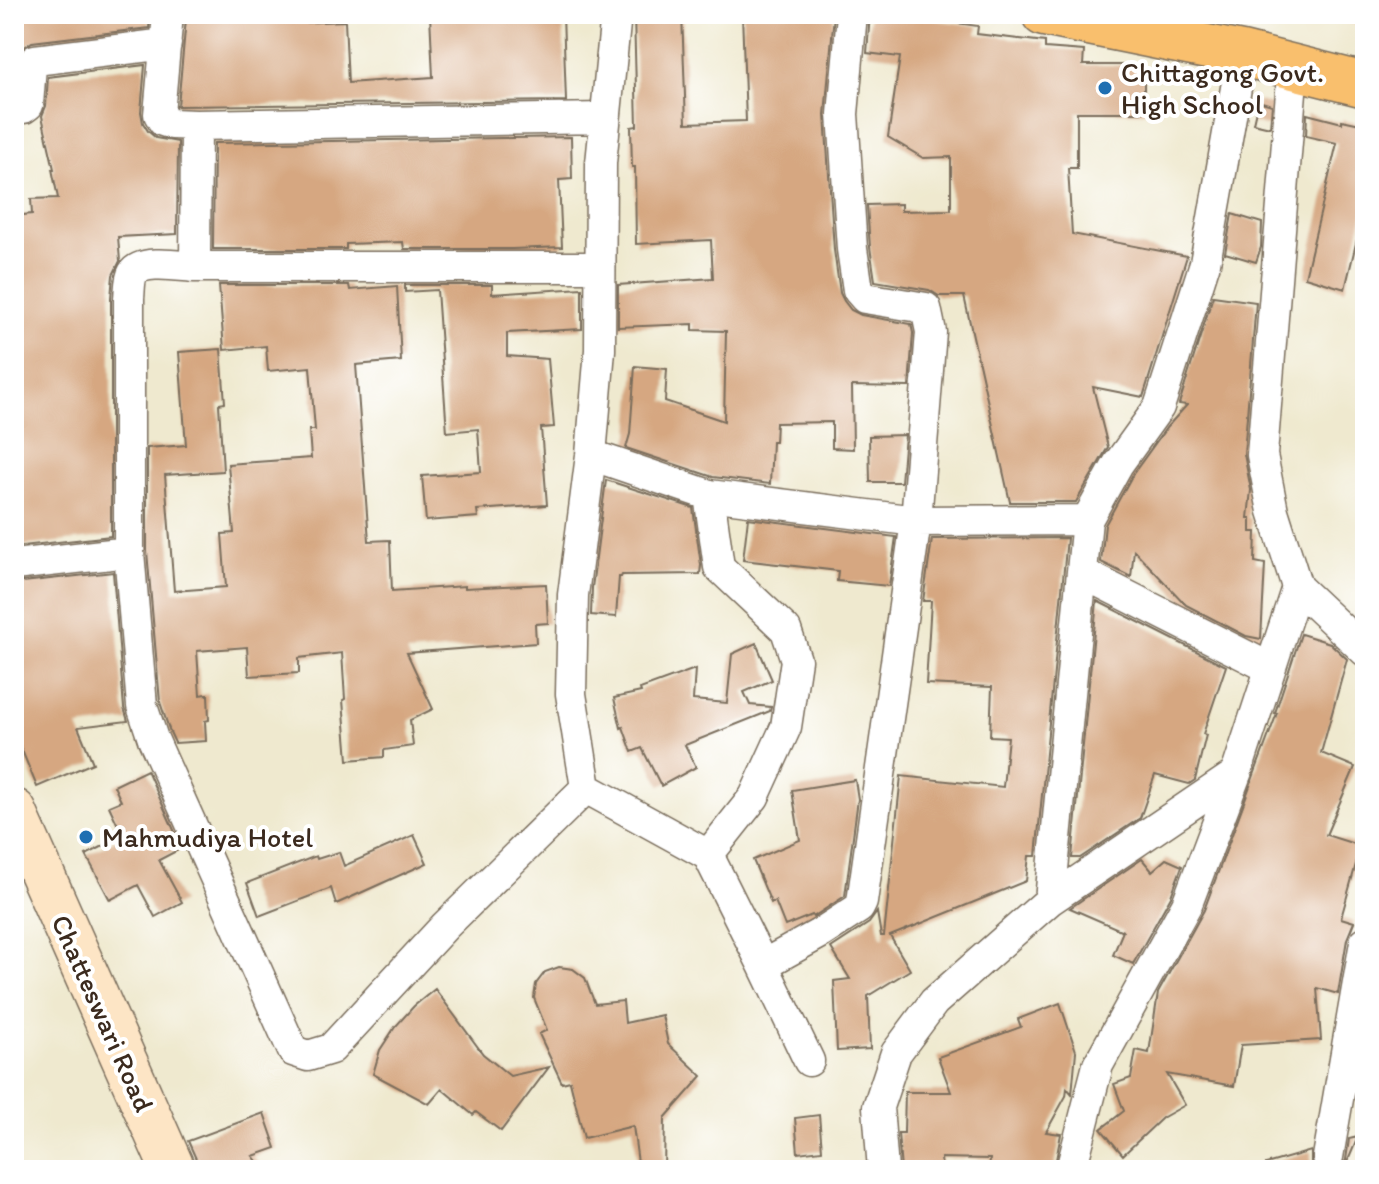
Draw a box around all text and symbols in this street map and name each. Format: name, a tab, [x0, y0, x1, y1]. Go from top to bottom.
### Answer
place label: Chittagong Govt. High School	[1121, 55, 1324, 121]
marker: Chittagong Govt. High School	[1096, 79, 1114, 97]
place label: Mahmudiya Hotel	[102, 820, 313, 854]
marker: Mahmudiya Hotel	[77, 828, 95, 846]
street label: Chatteswari Road	[44, 909, 162, 1117]

